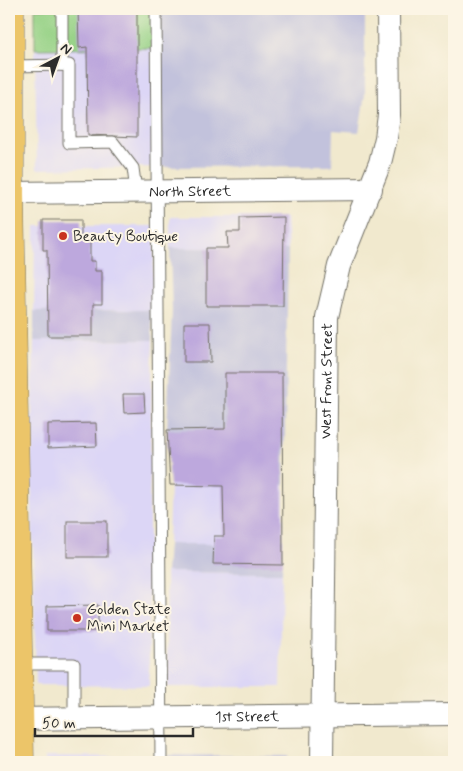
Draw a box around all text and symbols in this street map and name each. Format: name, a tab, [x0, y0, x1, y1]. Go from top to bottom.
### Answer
north arrow	[32, 32, 82, 82]
text: N	[56, 39, 75, 59]
street label: North Street	[149, 182, 231, 202]
place label: Beauty Boutique	[73, 227, 178, 247]
marker: Beauty Boutique	[57, 230, 69, 242]
street label: West Front Street	[317, 323, 338, 439]
place label: Golden State Mini Market	[87, 600, 171, 637]
marker: Golden State Mini Market	[71, 612, 83, 624]
scale bar	[35, 706, 192, 738]
street label: 1st Street	[215, 707, 279, 728]
text: 50 m	[42, 714, 76, 734]

